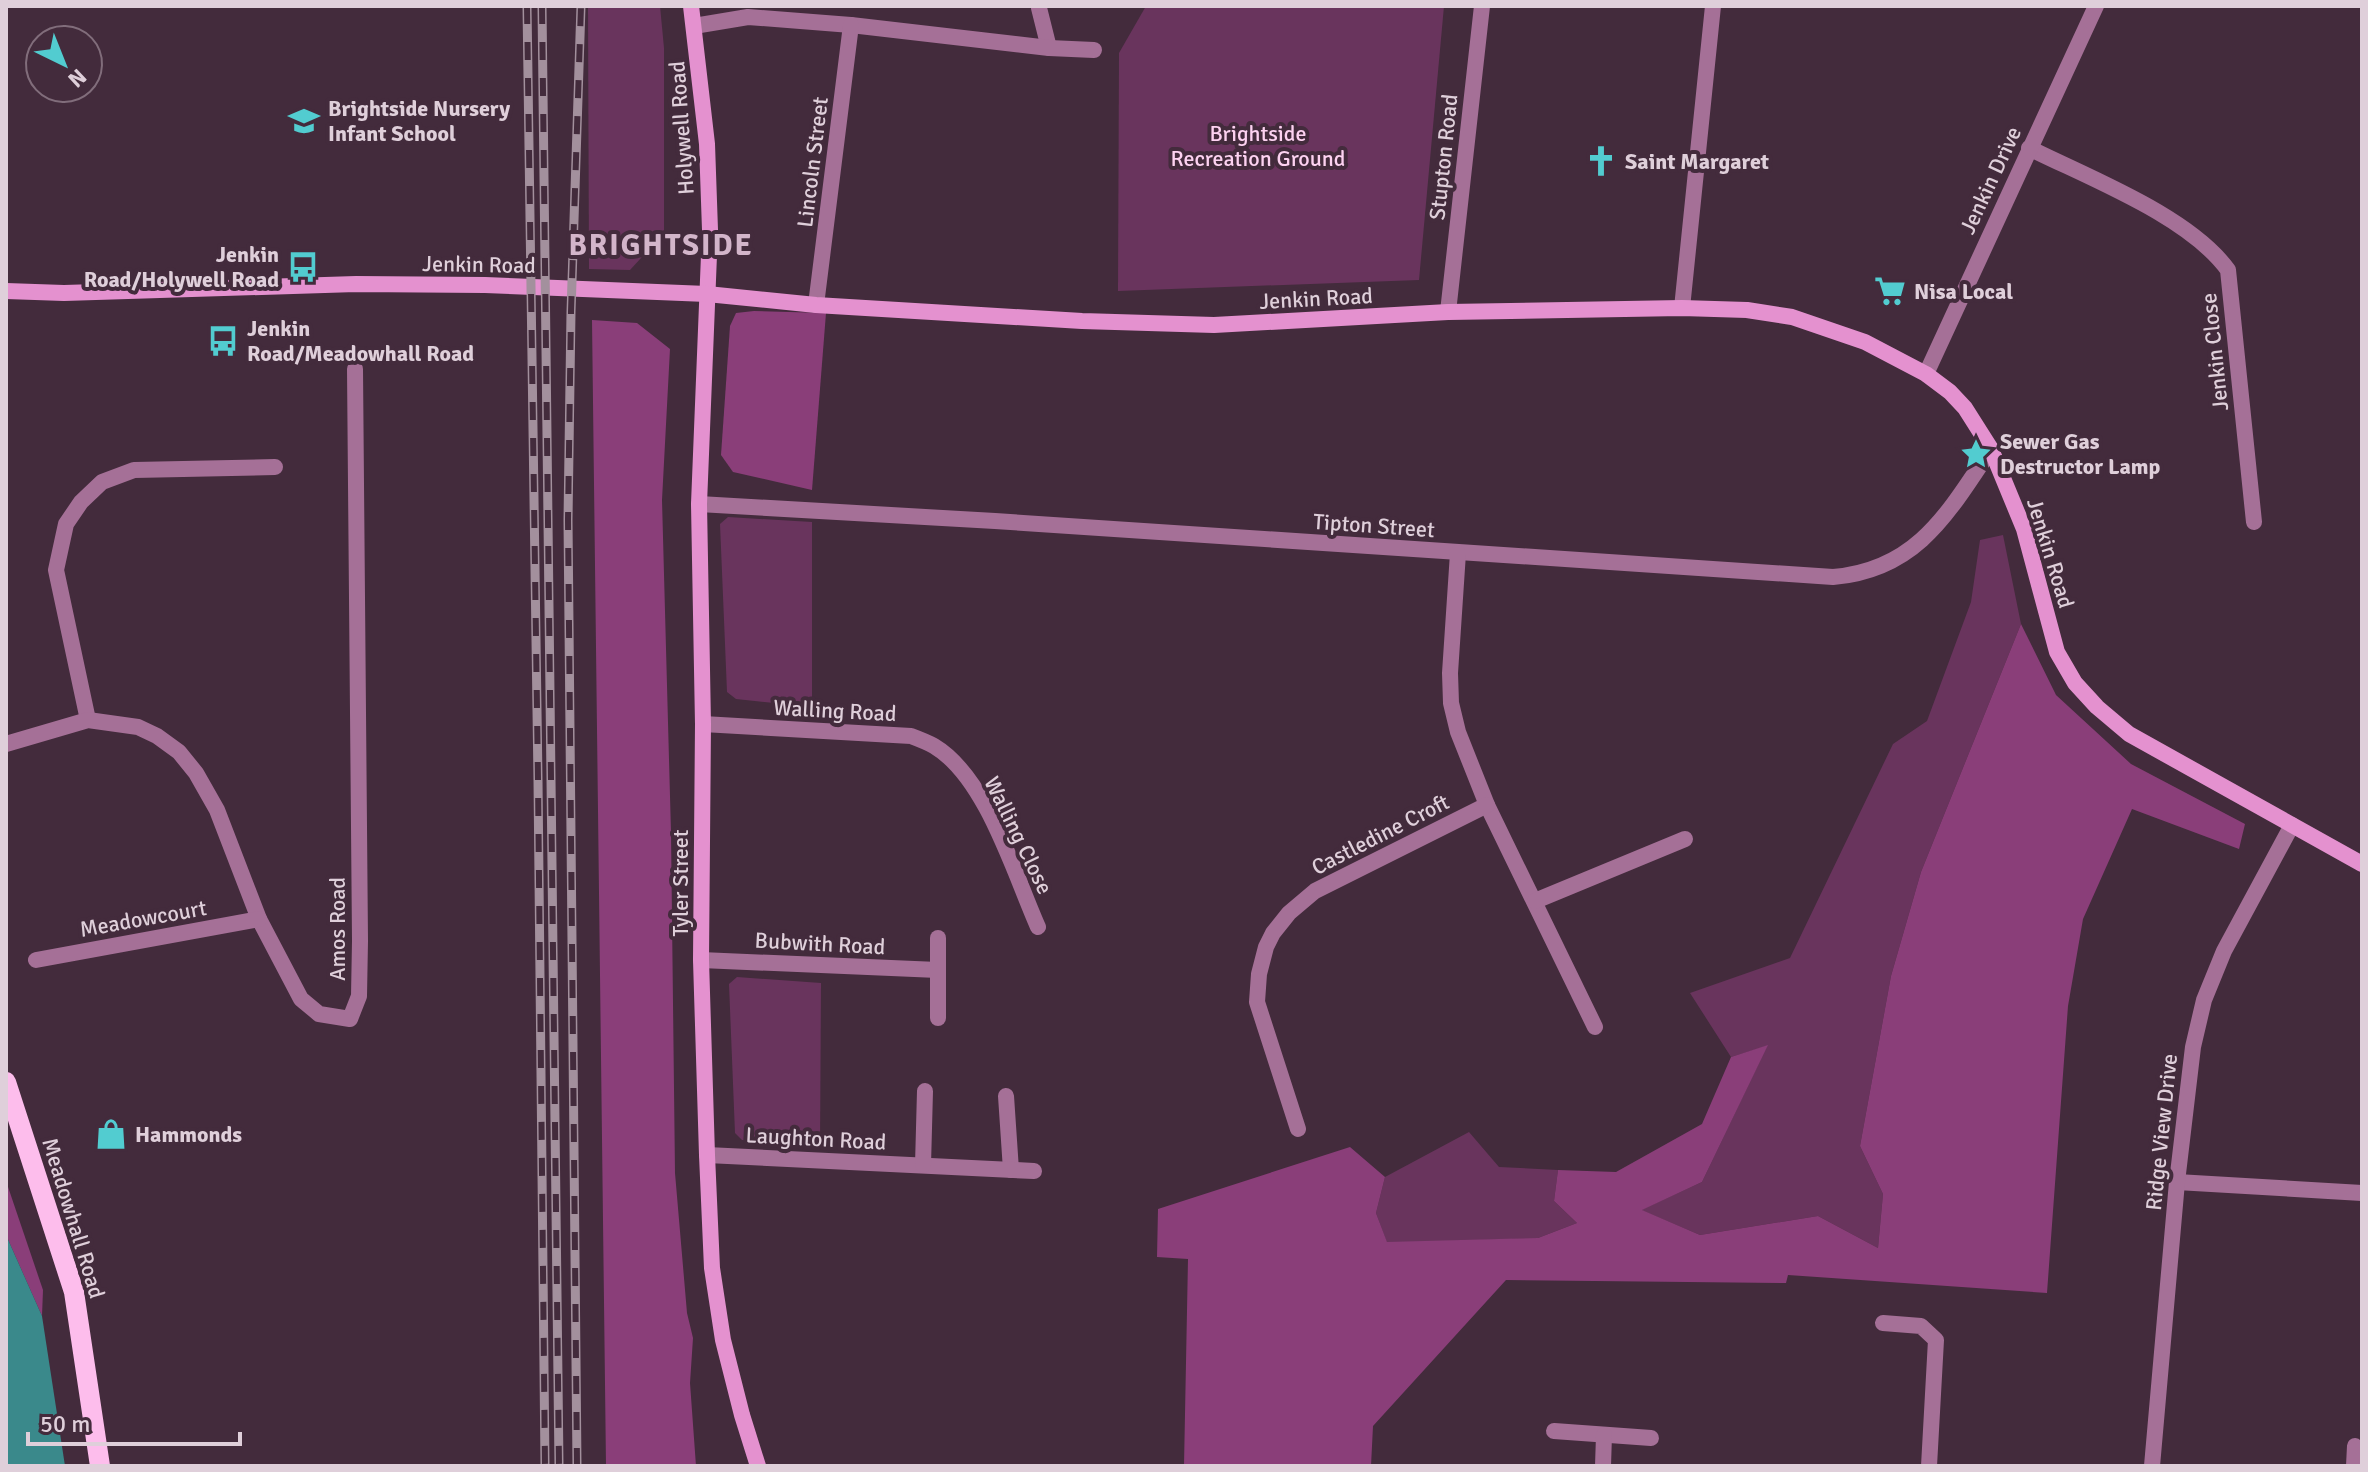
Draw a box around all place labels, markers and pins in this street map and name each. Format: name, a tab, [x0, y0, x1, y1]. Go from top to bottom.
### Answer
place label: Brightside Nursery Infant School	[328, 95, 510, 147]
school or university icon: Brightside Nursery Infant School	[287, 104, 321, 138]
church icon: Saint Margaret	[1584, 144, 1618, 178]
place label: Saint Margaret	[1625, 148, 1769, 175]
place label: Jenkin Road/Holywell Road	[84, 241, 279, 293]
bus stop icon: Jenkin Road/Holywell Road	[286, 250, 320, 284]
supermarket icon: Nisa Local	[1873, 274, 1907, 308]
place label: Nisa Local	[1914, 278, 2013, 305]
place label: Jenkin Road/Meadowhall Road	[247, 315, 474, 367]
bus stop icon: Jenkin Road/Meadowhall Road	[206, 324, 240, 358]
place label: Sewer Gas Destructor Lamp	[2000, 428, 2160, 480]
place icon: Sewer Gas Destructor Lamp	[1959, 437, 1993, 471]
shop icon: Hammonds	[94, 1117, 128, 1151]
place label: Hammonds	[135, 1121, 242, 1148]

